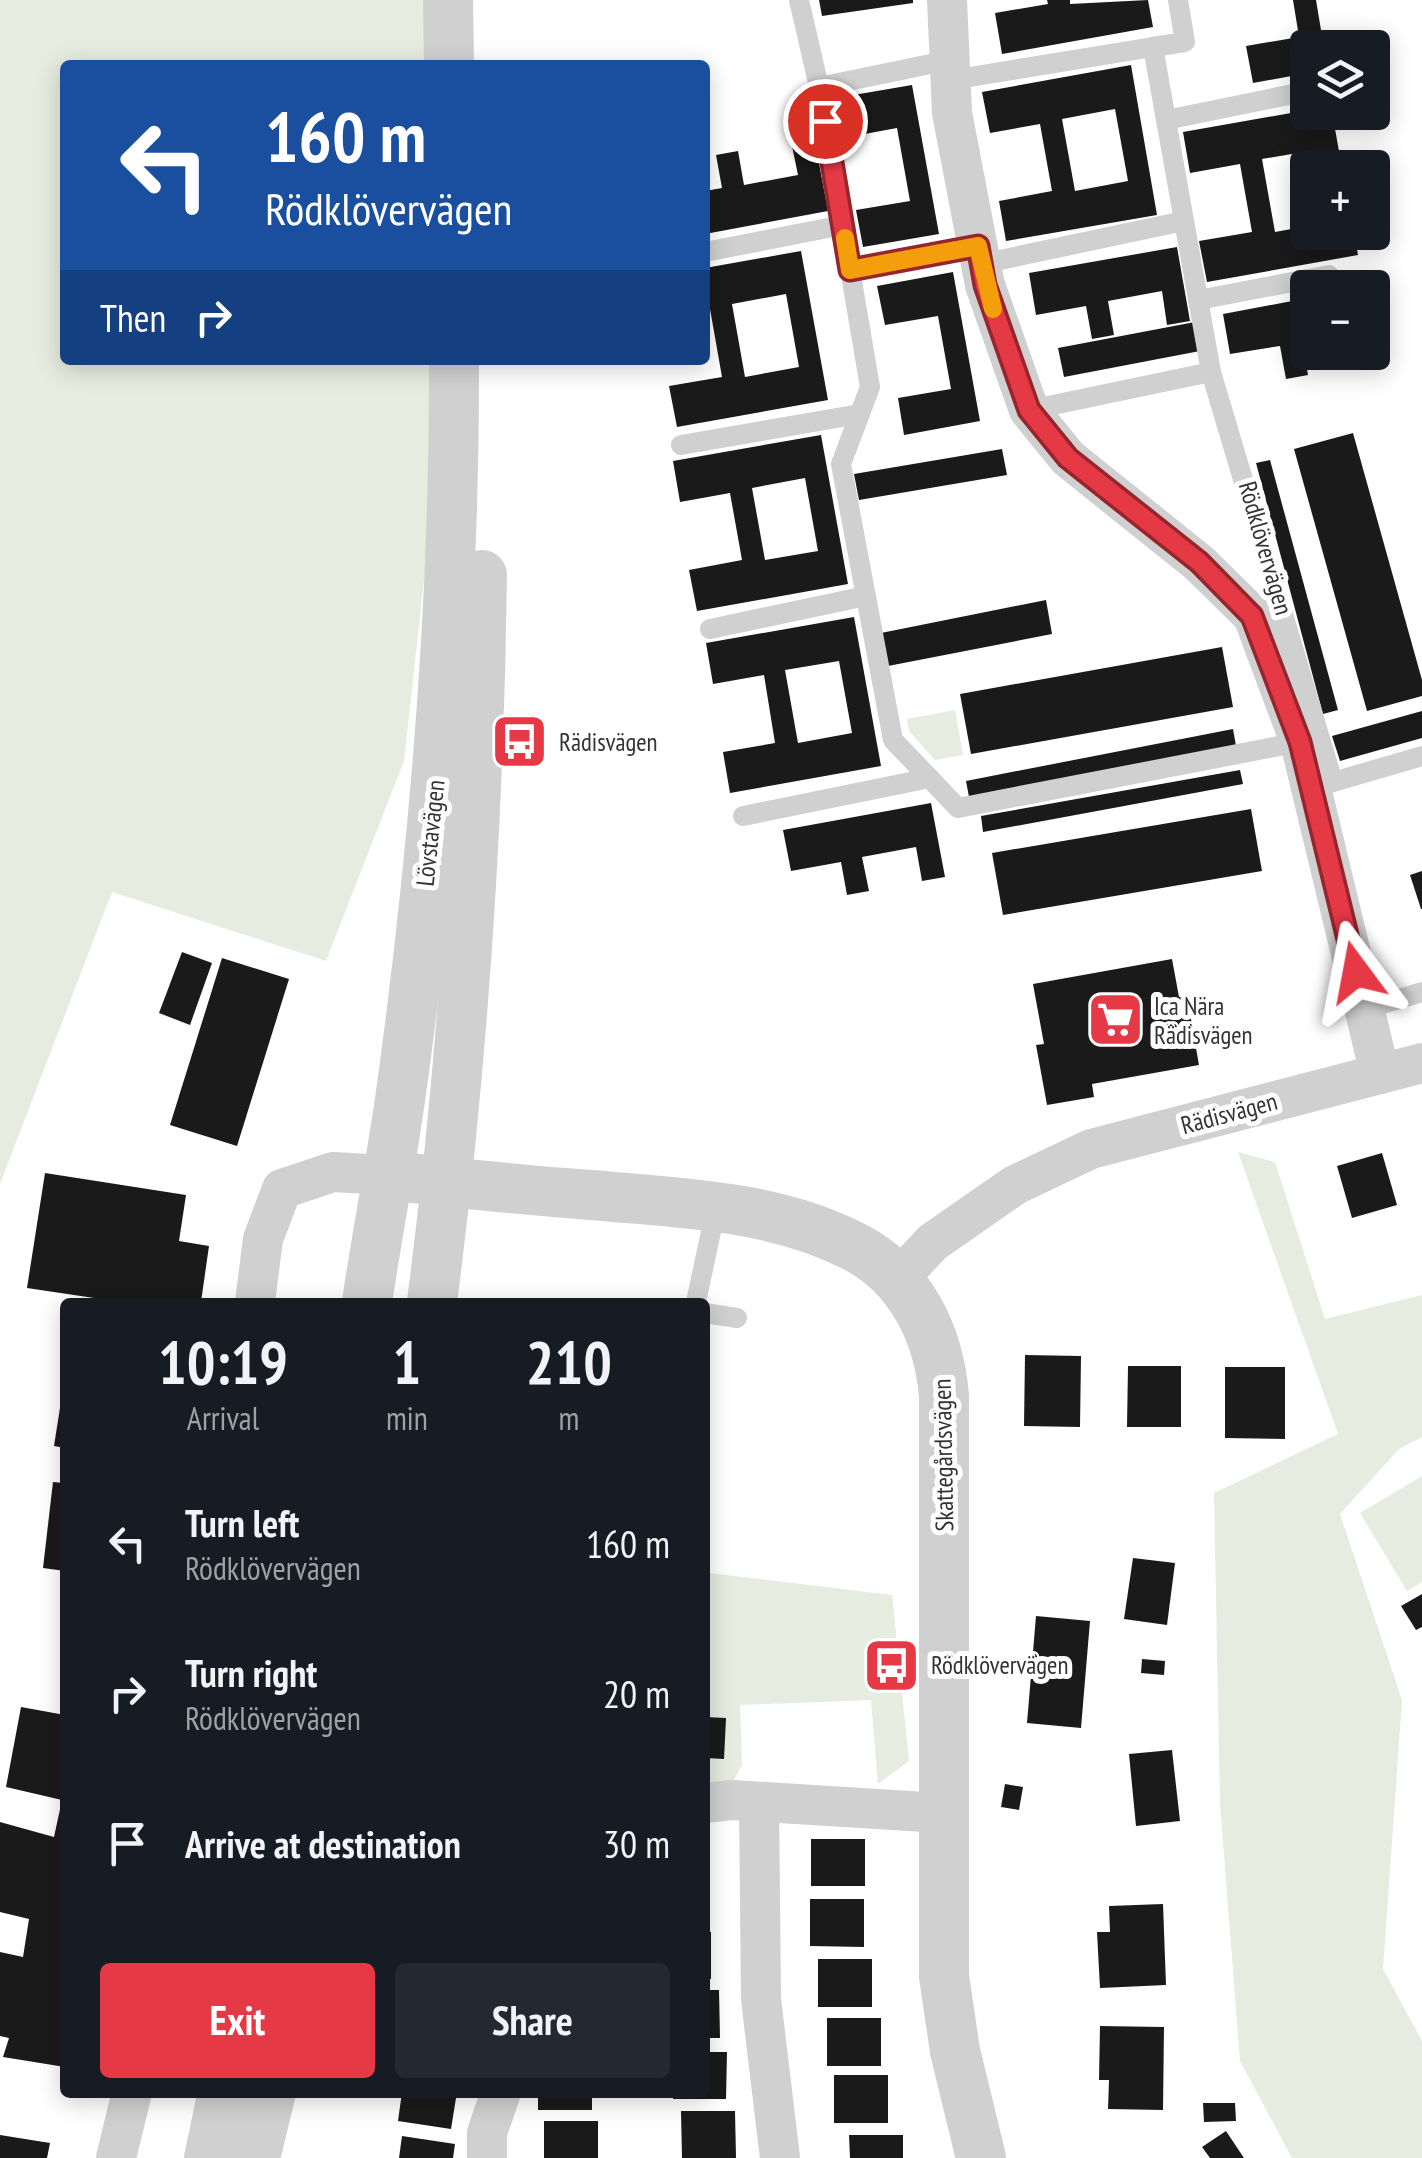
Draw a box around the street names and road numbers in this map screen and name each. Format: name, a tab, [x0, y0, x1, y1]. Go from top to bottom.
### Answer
street label: Rödklövervägen	[1232, 478, 1300, 618]
street label: Lövstavägen	[409, 778, 451, 888]
street label: Rädisvägen	[1177, 1085, 1281, 1141]
street label: Skattegårdsvägen	[926, 1378, 960, 1532]

